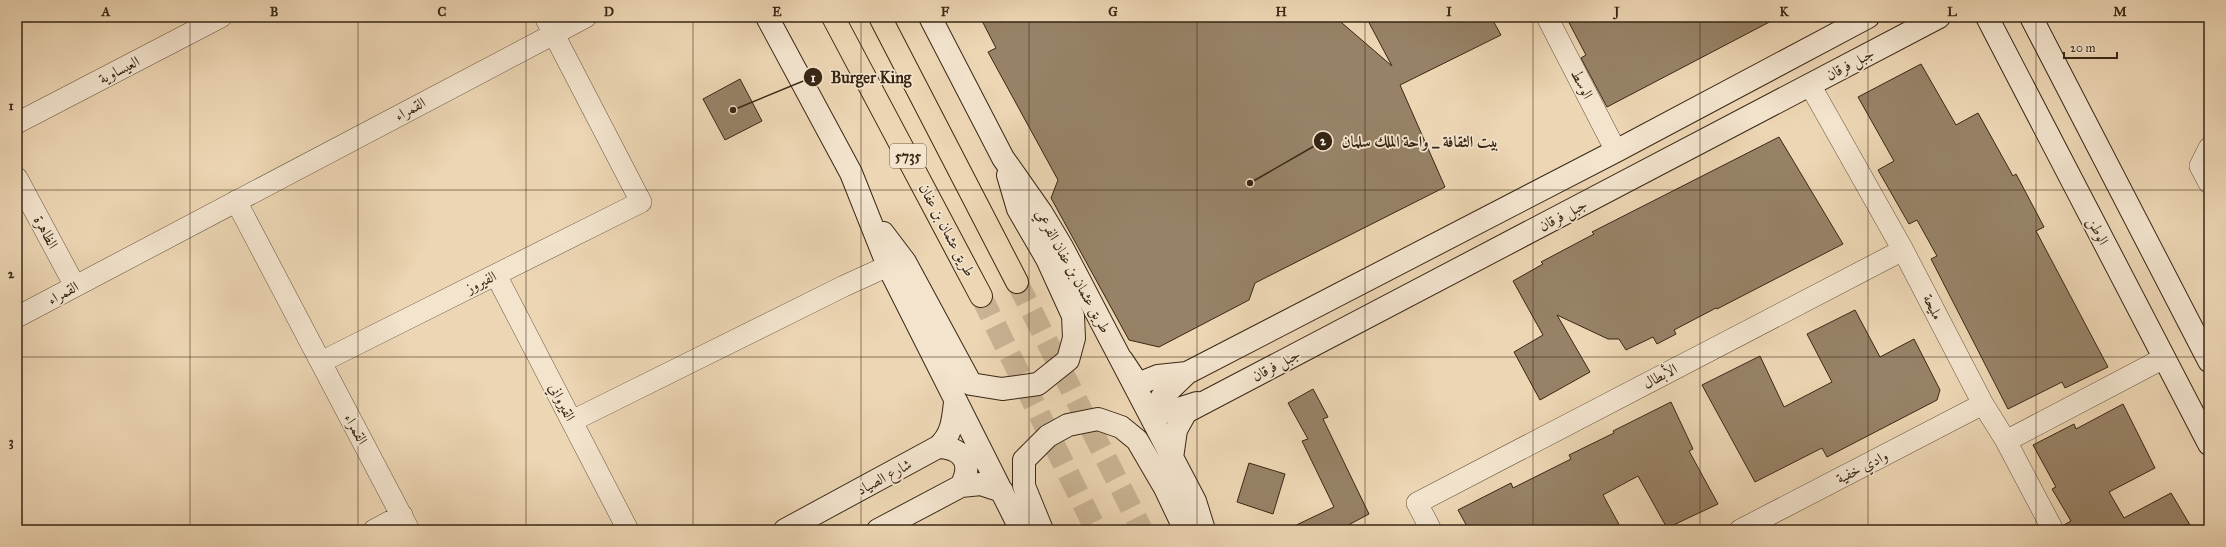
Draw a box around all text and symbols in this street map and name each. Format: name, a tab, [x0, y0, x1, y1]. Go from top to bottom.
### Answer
text: A	[101, 4, 111, 20]
text: B	[270, 4, 279, 20]
text: C	[438, 4, 447, 20]
text: D	[604, 4, 614, 20]
text: E	[772, 4, 782, 20]
text: F	[941, 4, 950, 20]
text: G	[1108, 4, 1118, 20]
text: H	[1275, 4, 1287, 20]
text: I	[1446, 4, 1452, 20]
text: J	[1612, 4, 1620, 20]
text: K	[1779, 4, 1789, 20]
text: L	[1947, 4, 1957, 20]
text: M	[2113, 4, 2127, 20]
scale bar	[2064, 34, 2117, 60]
text: 20 m	[2070, 41, 2096, 55]
street label: جبل فرقان	[1823, 44, 1878, 86]
street label: العيساوية	[96, 52, 142, 88]
callout: Burger King	[803, 63, 920, 91]
street label: الوسط	[1567, 66, 1597, 102]
text: Burger King	[831, 68, 912, 88]
text: 1	[811, 71, 816, 85]
street label: القمراء	[391, 93, 429, 125]
text: 1	[8, 98, 14, 114]
callout: بيت الثقافة _ واحة الملك سلمان	[1313, 127, 1506, 155]
text: بيت الثقافة _ واحة الملك سلمان	[1341, 132, 1499, 151]
text: 2	[1320, 134, 1327, 148]
road number: 5735	[890, 144, 926, 168]
street label: طريق عثمان بن عفان	[914, 180, 979, 280]
street label: جبل فرقان	[1536, 195, 1591, 237]
street label: طريق عثمان بن عفان الفرعي	[1029, 206, 1115, 338]
street label: الظاهرة	[29, 212, 62, 252]
street label: الوطن	[2083, 214, 2113, 248]
text: 2	[8, 266, 15, 282]
street label: الفيروز	[461, 267, 499, 298]
street label: القمراء	[44, 277, 82, 309]
street label: مليحة	[1919, 291, 1947, 323]
street label: جبل فرقان	[1249, 345, 1304, 387]
street label: الأبطال	[1639, 358, 1680, 393]
street label: القيرواني	[542, 380, 579, 425]
street label: القمراء	[340, 410, 372, 448]
text: 3	[8, 434, 14, 450]
street label: وادي خفية	[1833, 446, 1892, 490]
street label: شارع الصياد	[853, 455, 917, 503]

